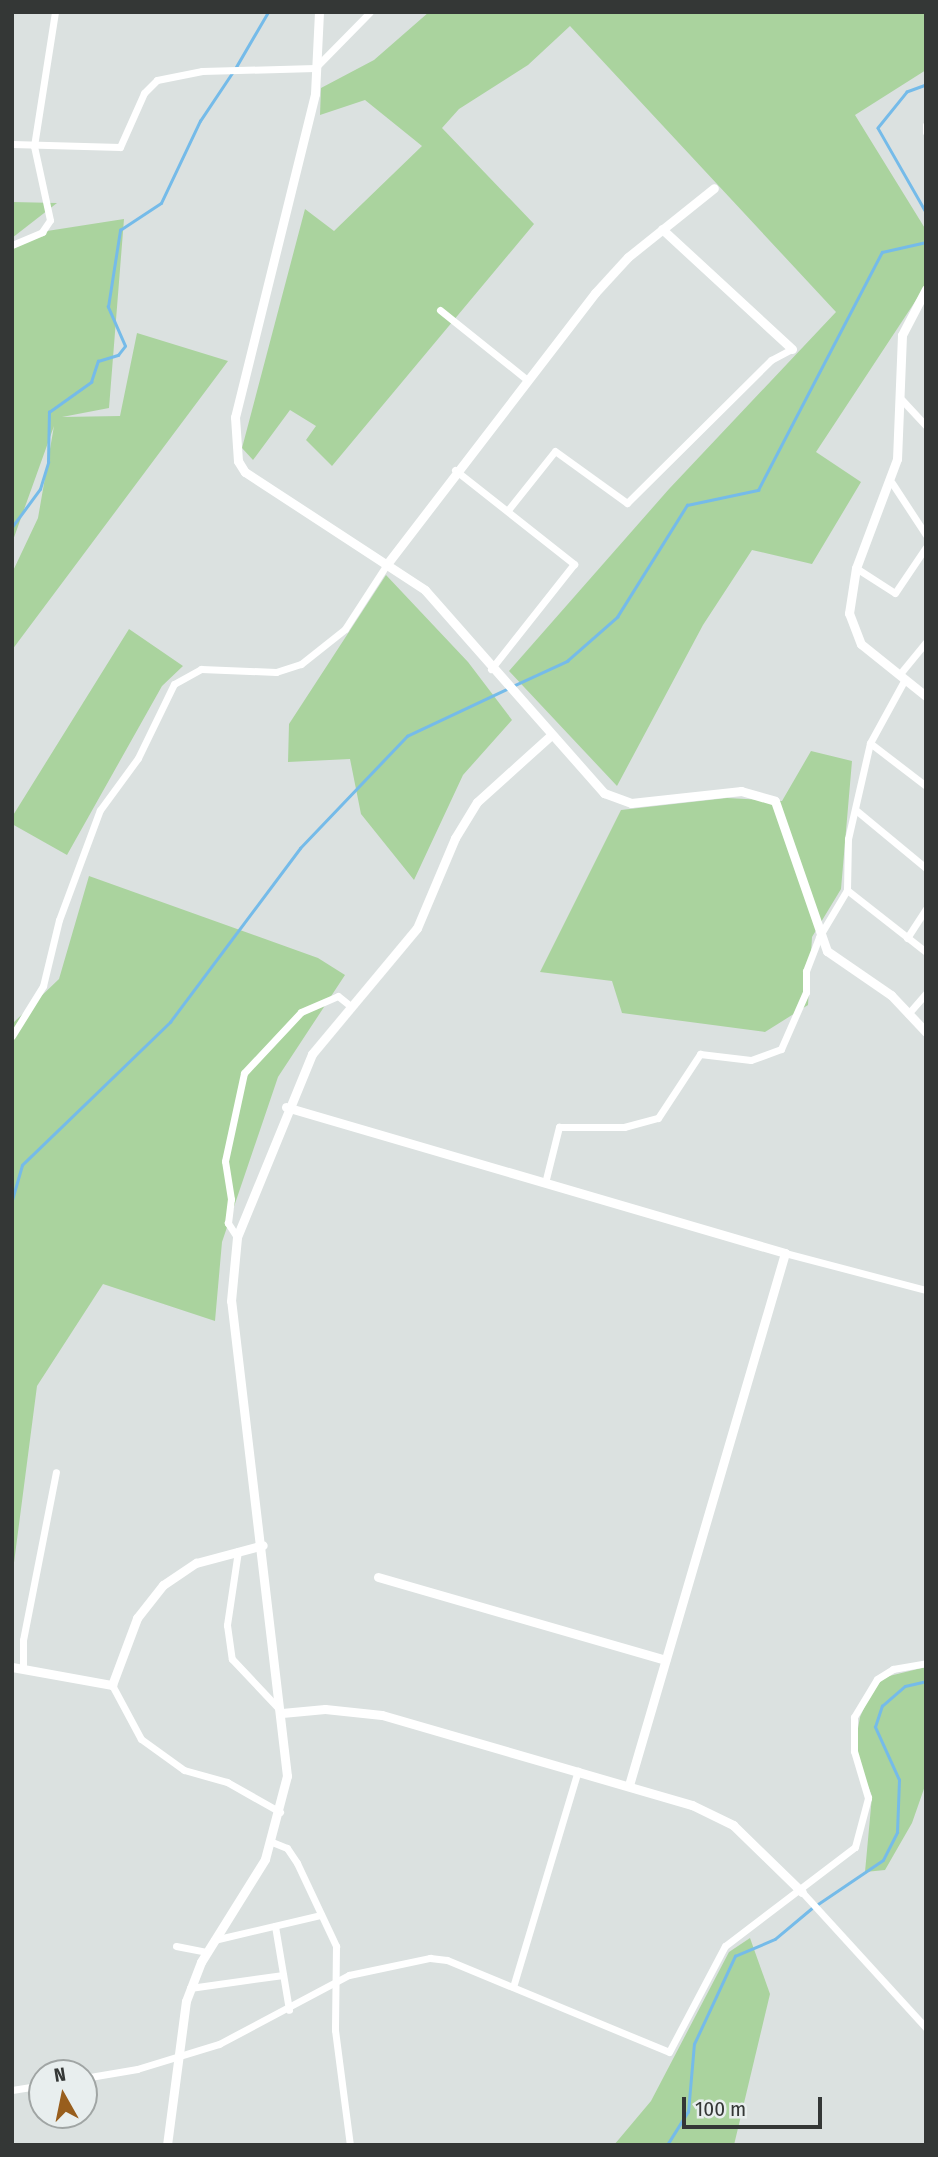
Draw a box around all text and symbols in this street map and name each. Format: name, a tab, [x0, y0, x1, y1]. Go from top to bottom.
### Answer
north arrow	[28, 2059, 98, 2129]
text: N	[53, 2062, 67, 2087]
scale bar	[686, 2084, 826, 2128]
text: 100 m	[695, 2096, 746, 2122]

